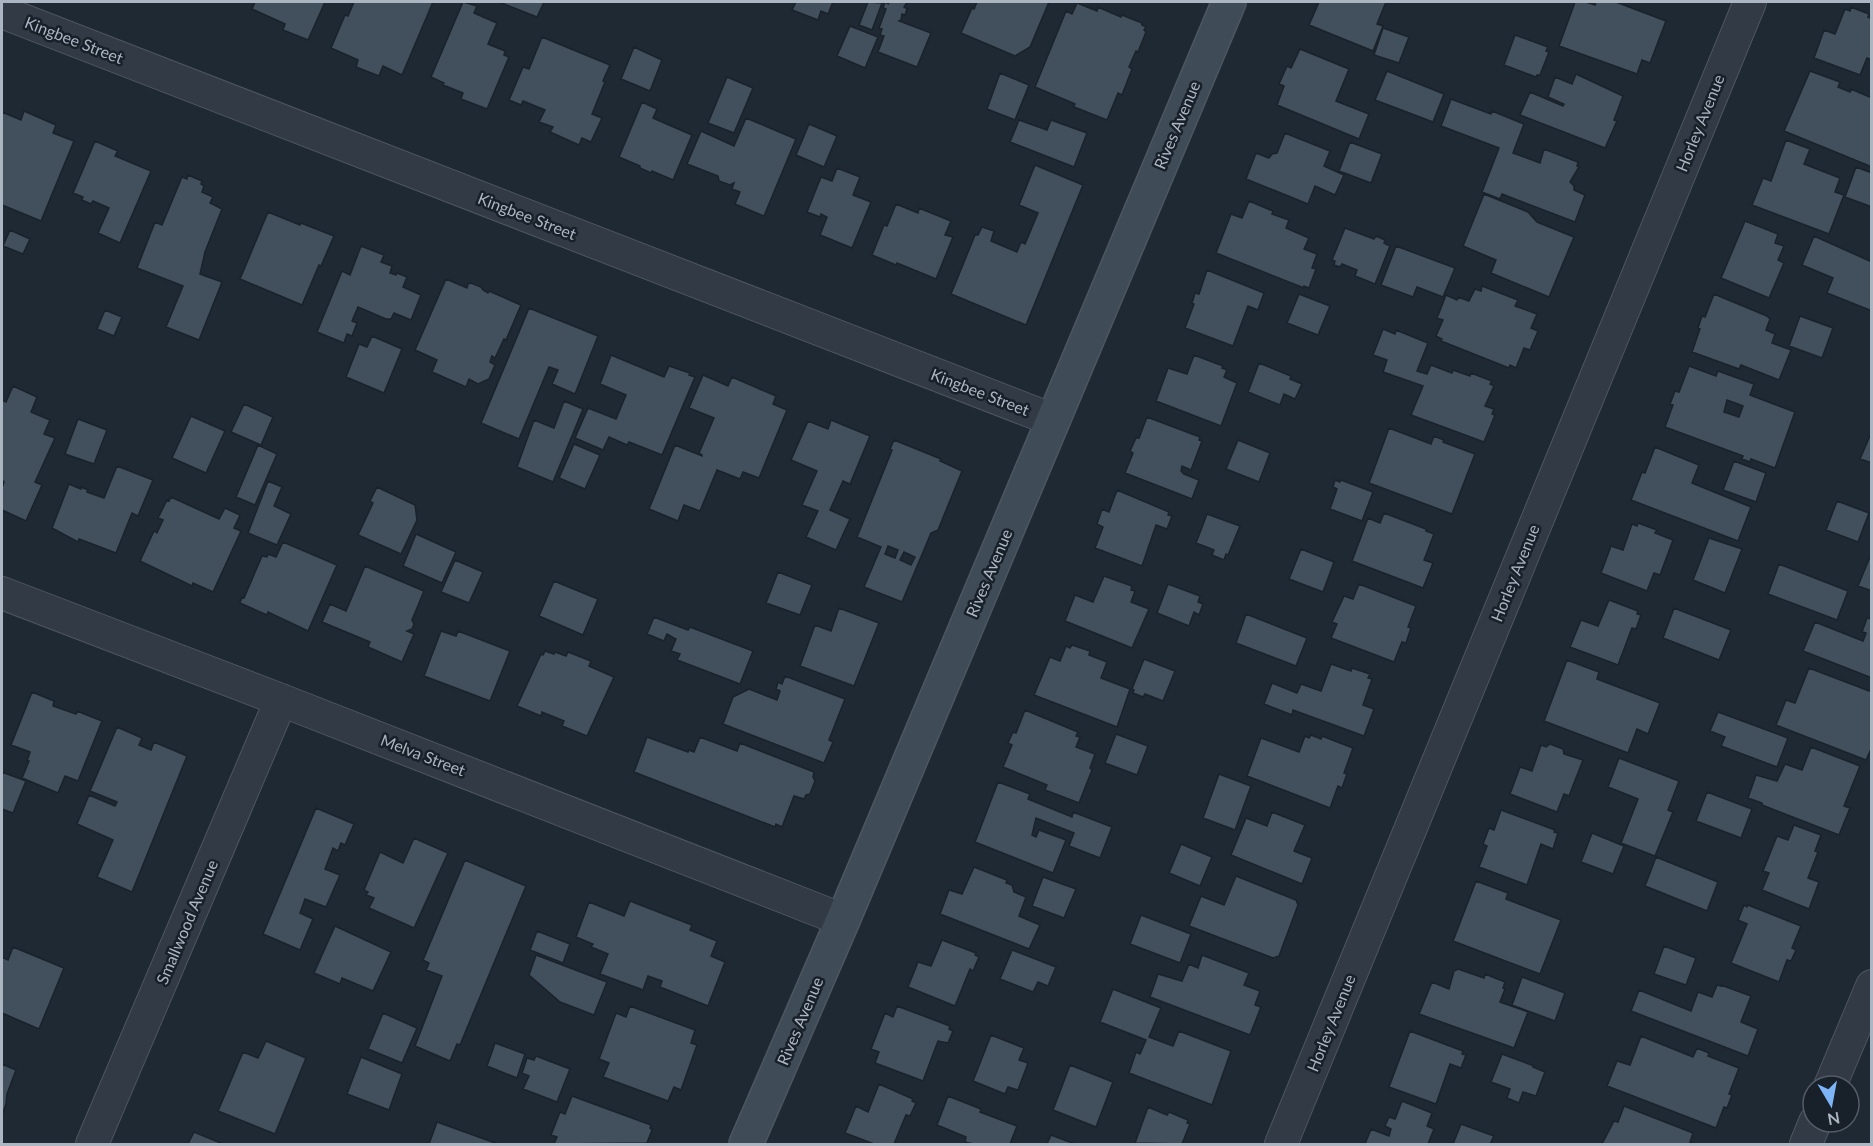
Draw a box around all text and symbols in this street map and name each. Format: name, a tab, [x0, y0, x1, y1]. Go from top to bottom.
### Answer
street label: Kingbee Street	[22, 12, 126, 67]
street label: Horley Avenue	[1671, 71, 1728, 174]
street label: Rives Avenue	[1149, 78, 1204, 172]
street label: Kingbee Street	[475, 188, 579, 243]
street label: Kingbee Street	[928, 364, 1032, 419]
street label: Horley Avenue	[1486, 521, 1543, 624]
street label: Rives Avenue	[961, 526, 1016, 620]
street label: Melva Street	[378, 730, 468, 779]
street label: Smallwood Avenue	[152, 857, 221, 987]
street label: Horley Avenue	[1302, 971, 1359, 1074]
street label: Rives Avenue	[772, 974, 827, 1068]
north arrow	[1801, 1074, 1861, 1134]
text: N	[1826, 1109, 1841, 1130]

